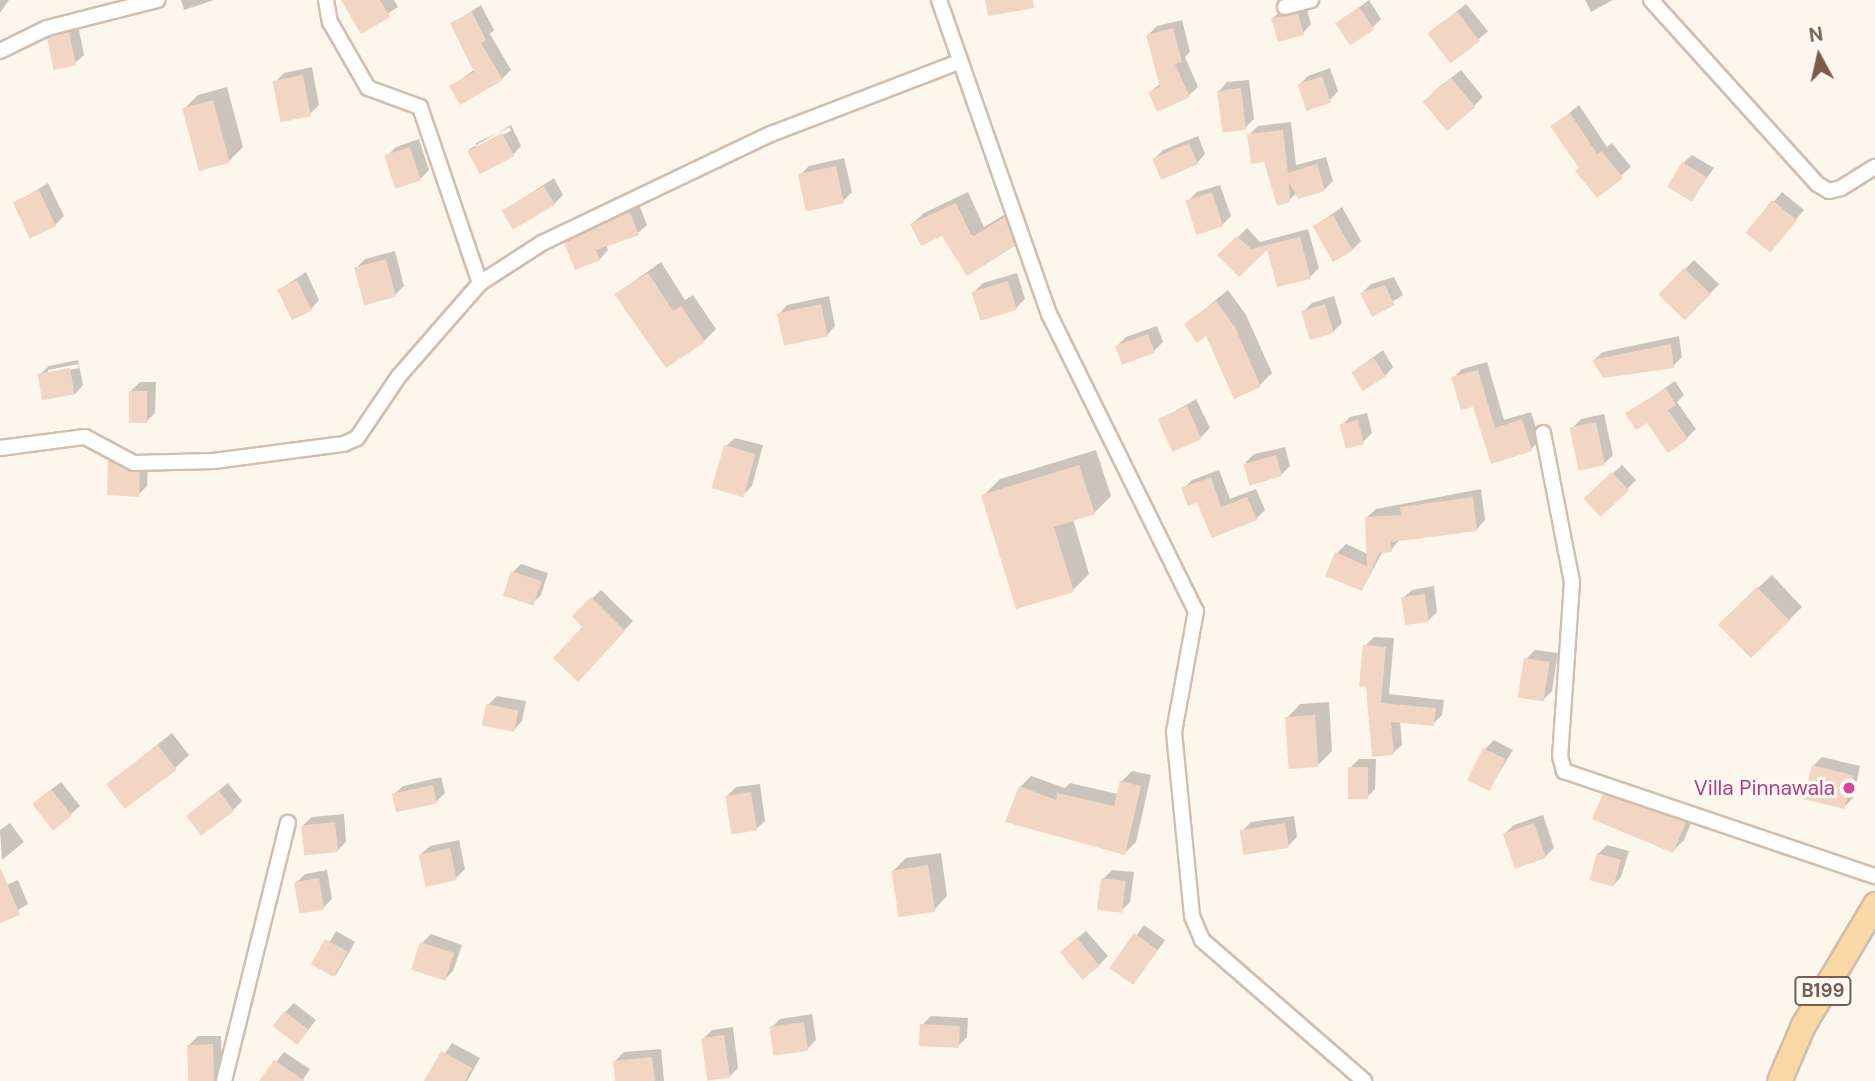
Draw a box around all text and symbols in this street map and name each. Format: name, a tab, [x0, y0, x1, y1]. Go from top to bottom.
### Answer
north arrow	[1784, 21, 1854, 91]
text: N	[1807, 21, 1825, 48]
place label: Villa Pinnawala	[1694, 775, 1835, 801]
marker: Villa Pinnawala	[1841, 780, 1857, 796]
road number: B199	[1793, 976, 1853, 1007]

